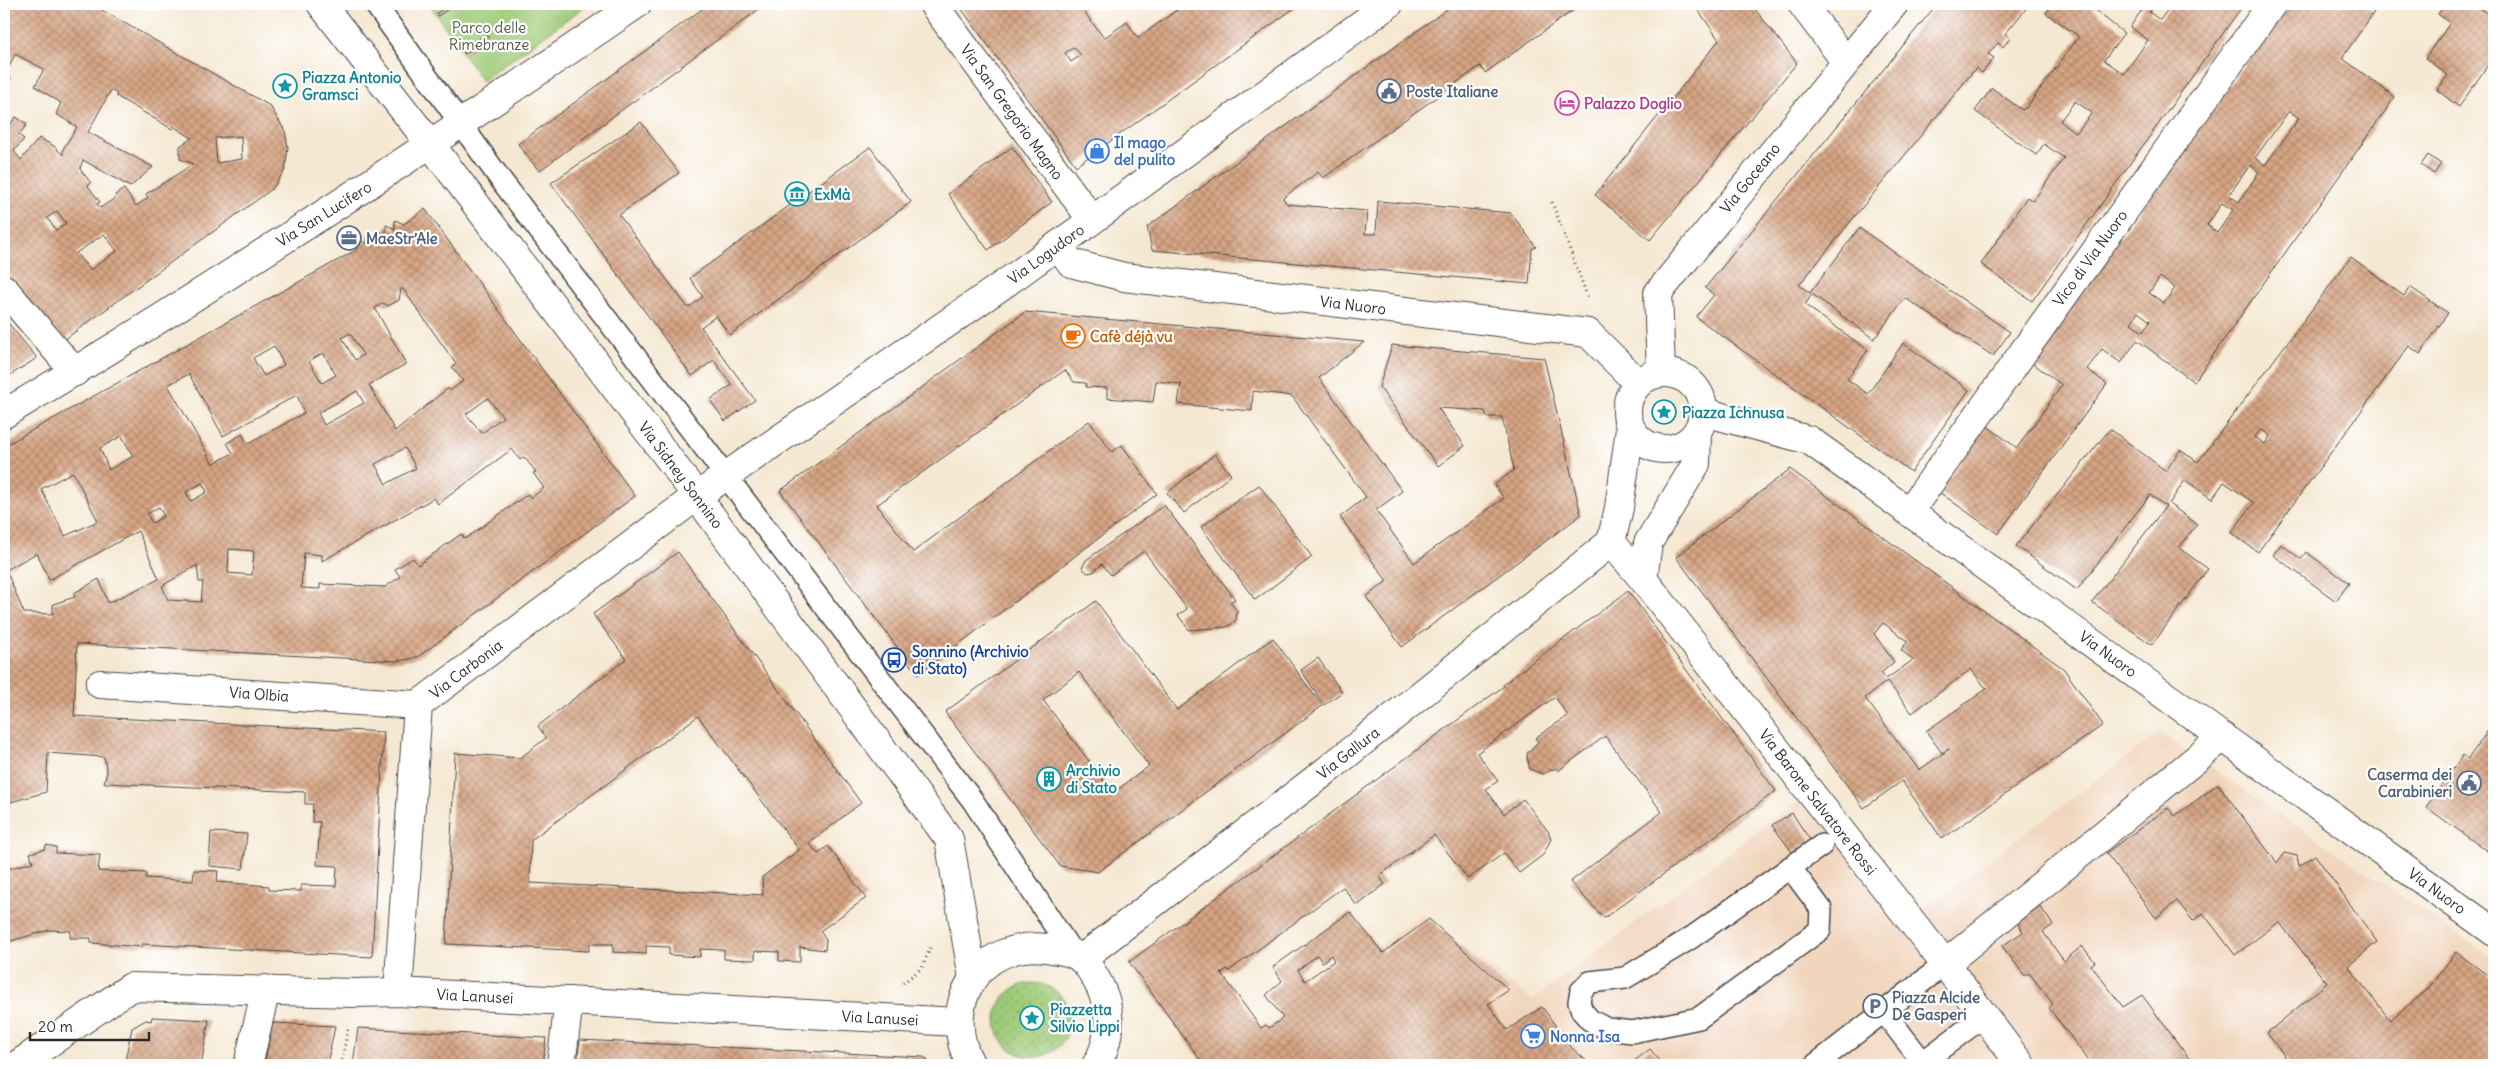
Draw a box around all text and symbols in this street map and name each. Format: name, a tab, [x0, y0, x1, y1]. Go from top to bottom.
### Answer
park label: Parco delle Rimebranze	[449, 18, 529, 54]
street label: Via San Gregorio Magno	[956, 41, 1068, 183]
place label: Piazza Antonio Gramsci	[302, 68, 402, 104]
place icon: Piazza Antonio Gramsci	[272, 73, 298, 99]
public building icon: Poste Italiane	[1376, 78, 1402, 104]
place label: Poste Italiane	[1406, 82, 1498, 101]
hotel icon: Palazzo Doglio	[1554, 90, 1580, 116]
place label: Palazzo Doglio	[1584, 94, 1683, 114]
place label: Il mago del pulito	[1114, 133, 1176, 170]
shop icon: Il mago del pulito	[1084, 138, 1110, 164]
street label: Via Goceano	[1716, 139, 1784, 217]
street label: Via San Lucifero	[273, 177, 375, 251]
museum icon: ExMà	[784, 181, 810, 207]
place label: ExMà	[814, 185, 851, 204]
street label: Vico di Via Nuoro	[2049, 206, 2131, 310]
street label: Via Logudoro	[1004, 220, 1088, 288]
office icon: MaeStr’Ale	[336, 225, 362, 251]
place label: MaeStr’Ale	[366, 229, 438, 248]
street label: Via Nuoro	[1319, 292, 1387, 318]
cafe icon: Cafè déjà vu	[1060, 323, 1086, 349]
place label: Cafè déjà vu	[1090, 327, 1173, 346]
place icon: Piazza Ichnusa	[1651, 399, 1677, 425]
place label: Piazza Ichnusa	[1682, 403, 1785, 422]
street label: Via Sidney Sonnino	[635, 418, 727, 532]
street label: Via Nuoro	[2075, 627, 2141, 681]
street label: Via Carbonia	[426, 635, 507, 703]
place label: Sonnino (Archivio di Stato)	[912, 642, 1029, 679]
bus stop icon: Sonnino (Archivio di Stato)	[881, 647, 907, 673]
street label: Via Olbia	[228, 682, 290, 706]
street label: Via Gallura	[1313, 722, 1383, 783]
street label: Via Barone Salvatore Rossi	[1755, 725, 1881, 879]
place label: Archivio di Stato	[1066, 761, 1121, 797]
place label: Caserma dei Carabinieri	[2367, 765, 2452, 801]
building icon: Archivio di Stato	[1036, 766, 1062, 792]
public building icon: Caserma dei Carabinieri	[2456, 770, 2482, 796]
street label: Via Nuoro	[2404, 864, 2470, 918]
street label: Via Lanusei	[436, 984, 514, 1008]
place label: Piazza Alcide De Gasperi	[1892, 988, 1980, 1025]
parking icon: Piazza Alcide De Gasperi	[1862, 993, 1888, 1019]
place label: Piazzetta Silvio Lippi	[1050, 1000, 1120, 1037]
place icon: Piazzetta Silvio Lippi	[1019, 1005, 1045, 1031]
street label: Via Lanusei	[841, 1006, 919, 1030]
scale bar	[30, 1009, 149, 1041]
text: 20 m	[38, 1017, 73, 1036]
supermarket icon: Nonna Isa	[1520, 1023, 1546, 1049]
place label: Nonna Isa	[1550, 1027, 1621, 1046]

